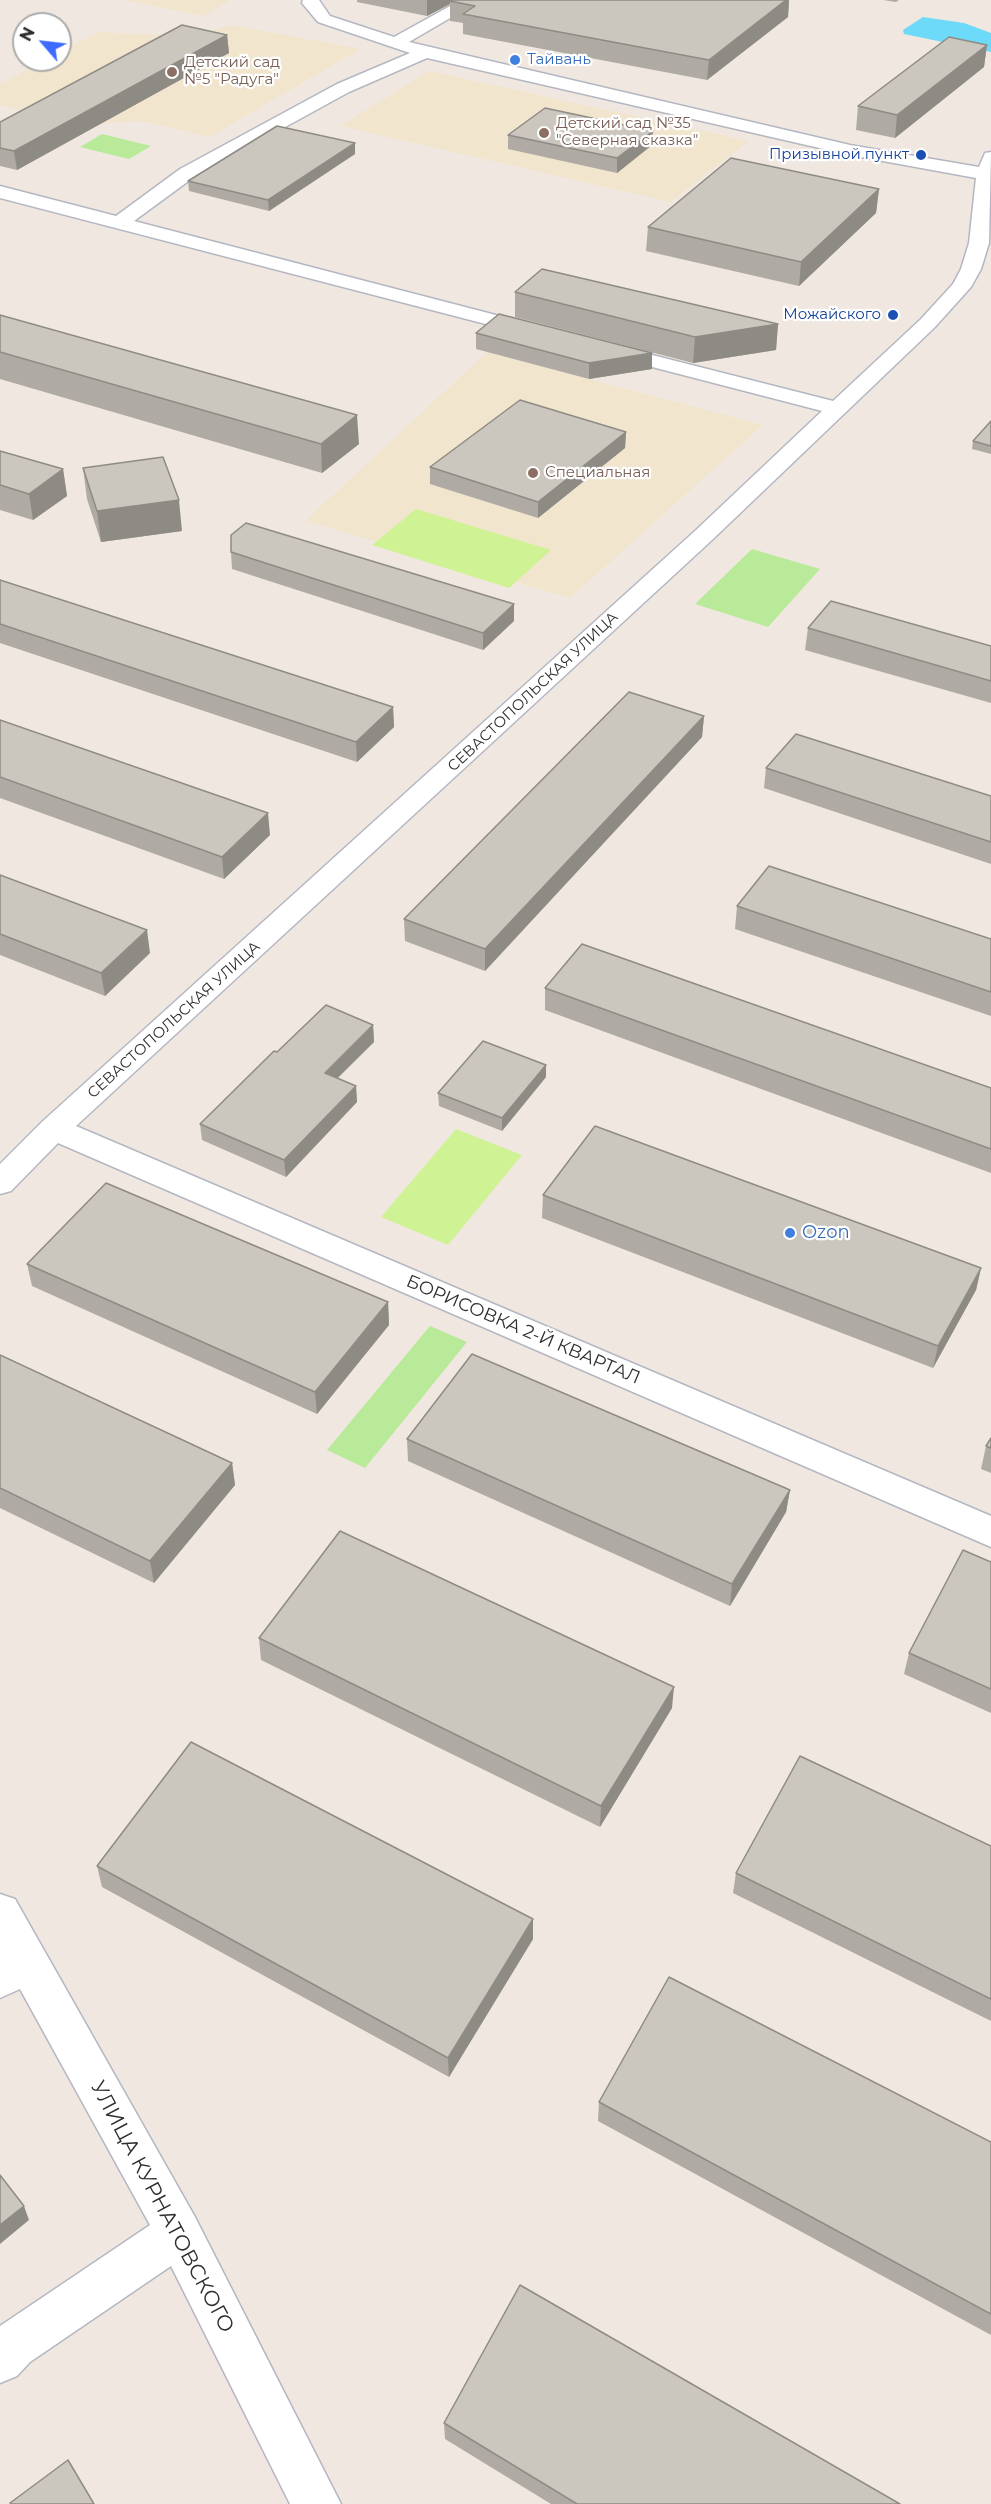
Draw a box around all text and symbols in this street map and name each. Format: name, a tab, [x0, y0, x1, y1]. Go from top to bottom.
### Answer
north arrow	[12, 12, 72, 72]
text: N	[16, 24, 39, 44]
place label: Тайвань	[527, 51, 591, 69]
marker: Тайвань	[508, 53, 522, 67]
place label: Детский сад №5 "Радуга"	[184, 54, 280, 89]
marker: Детский сад №5 "Радуга"	[165, 65, 179, 79]
place label: Детский сад №35 "Северная сказка"	[556, 115, 698, 150]
marker: Детский сад №35 "Северная сказка"	[537, 126, 551, 140]
place label: Призывной пункт	[769, 146, 909, 164]
marker: Призывной пункт	[914, 148, 928, 162]
place label: Можайского	[783, 306, 881, 324]
marker: Можайского	[886, 308, 900, 322]
place label: Специальная	[545, 464, 650, 482]
marker: Специальная	[526, 466, 540, 480]
street label: СЕВАСТОПОЛЬСКАЯ УЛИЦА	[444, 608, 622, 776]
street label: СЕВАСТОПОЛЬСКАЯ УЛИЦА	[84, 938, 264, 1102]
place label: Ozon	[802, 1222, 850, 1244]
marker: Ozon	[783, 1226, 797, 1240]
street label: БОРИСОВКА 2-Й КВАРТАЛ	[403, 1271, 643, 1389]
street label: УЛИЦА КУРНАТОВСКОГО	[85, 2077, 239, 2337]

